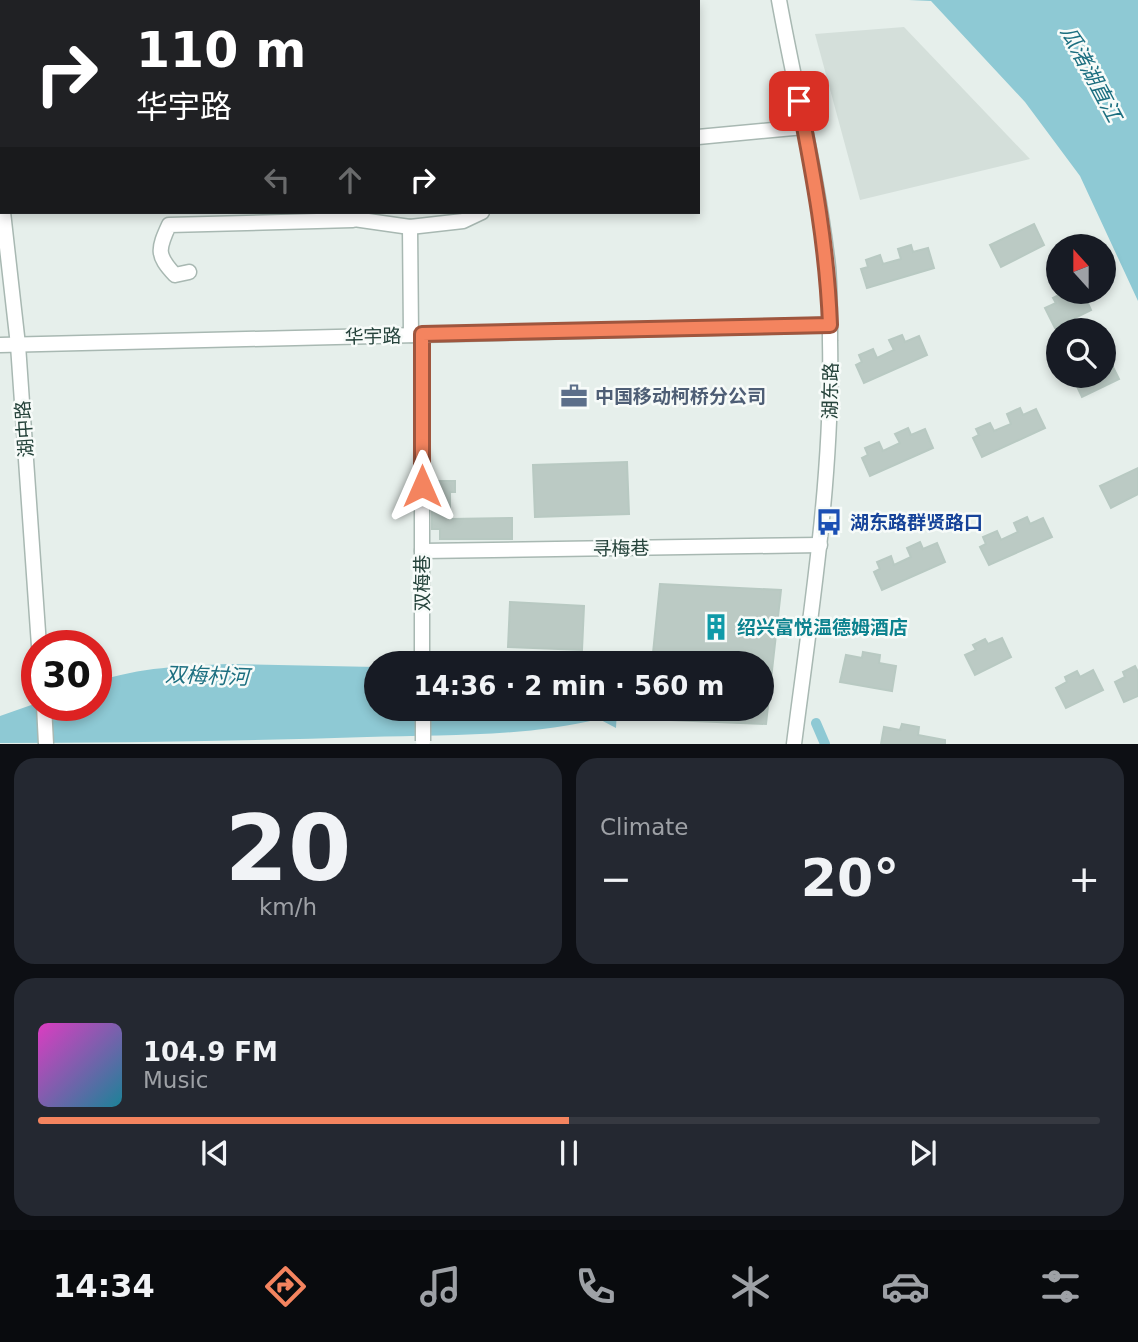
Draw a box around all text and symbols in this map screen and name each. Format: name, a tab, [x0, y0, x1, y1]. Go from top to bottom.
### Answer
text: 110 m	[136, 22, 306, 79]
water label: 瓜渚湖直江	[1056, 22, 1127, 128]
icon: right	[21, 28, 112, 119]
pin	[769, 71, 829, 131]
icon: arrive	[780, 82, 818, 120]
text: 华宇路	[136, 88, 232, 126]
icon: left	[258, 161, 296, 199]
icon: ahead	[331, 161, 369, 199]
icon: right	[404, 161, 442, 199]
north arrow	[1046, 234, 1116, 304]
map controls	[1046, 234, 1116, 388]
button: search	[1046, 318, 1116, 388]
street label: 华宇路	[344, 325, 402, 347]
street label: 湖东路	[819, 362, 841, 420]
office icon: 中国移动柯桥分公司	[559, 381, 589, 411]
place label: 中国移动柯桥分公司	[595, 385, 766, 407]
street label: 湖中路	[11, 400, 37, 458]
position arrow	[385, 449, 459, 523]
bus stop icon: 湖东路群贤路口	[814, 507, 844, 537]
place label: 湖东路群贤路口	[850, 511, 983, 533]
street label: 寻梅巷	[592, 537, 650, 559]
street label: 双梅巷	[411, 554, 433, 612]
building icon: 绍兴富悦温德姆酒店	[701, 612, 731, 642]
place label: 绍兴富悦温德姆酒店	[737, 616, 908, 638]
speed limit sign: 30	[21, 630, 112, 721]
water label: 双梅村河	[165, 663, 253, 690]
text: 14:36 · 2 min · 560 m	[414, 671, 724, 701]
text: 20	[225, 796, 351, 901]
text: Climate	[600, 814, 689, 840]
text: 20°	[801, 848, 899, 908]
text: −	[600, 857, 632, 901]
text: +	[1068, 857, 1100, 901]
text: km/h	[259, 894, 317, 920]
text: 104.9 FM	[143, 1037, 278, 1067]
text: Music	[143, 1067, 208, 1093]
icon: previous	[196, 1134, 234, 1172]
icon: pause	[550, 1134, 588, 1172]
icon: next	[904, 1134, 942, 1172]
icon: directions	[261, 1262, 310, 1311]
icon: music	[416, 1262, 465, 1311]
icon: phone	[571, 1262, 620, 1311]
icon: climate	[726, 1262, 775, 1311]
icon: car	[881, 1262, 930, 1311]
icon: filters	[1036, 1262, 1085, 1311]
text: 14:34	[53, 1267, 155, 1305]

